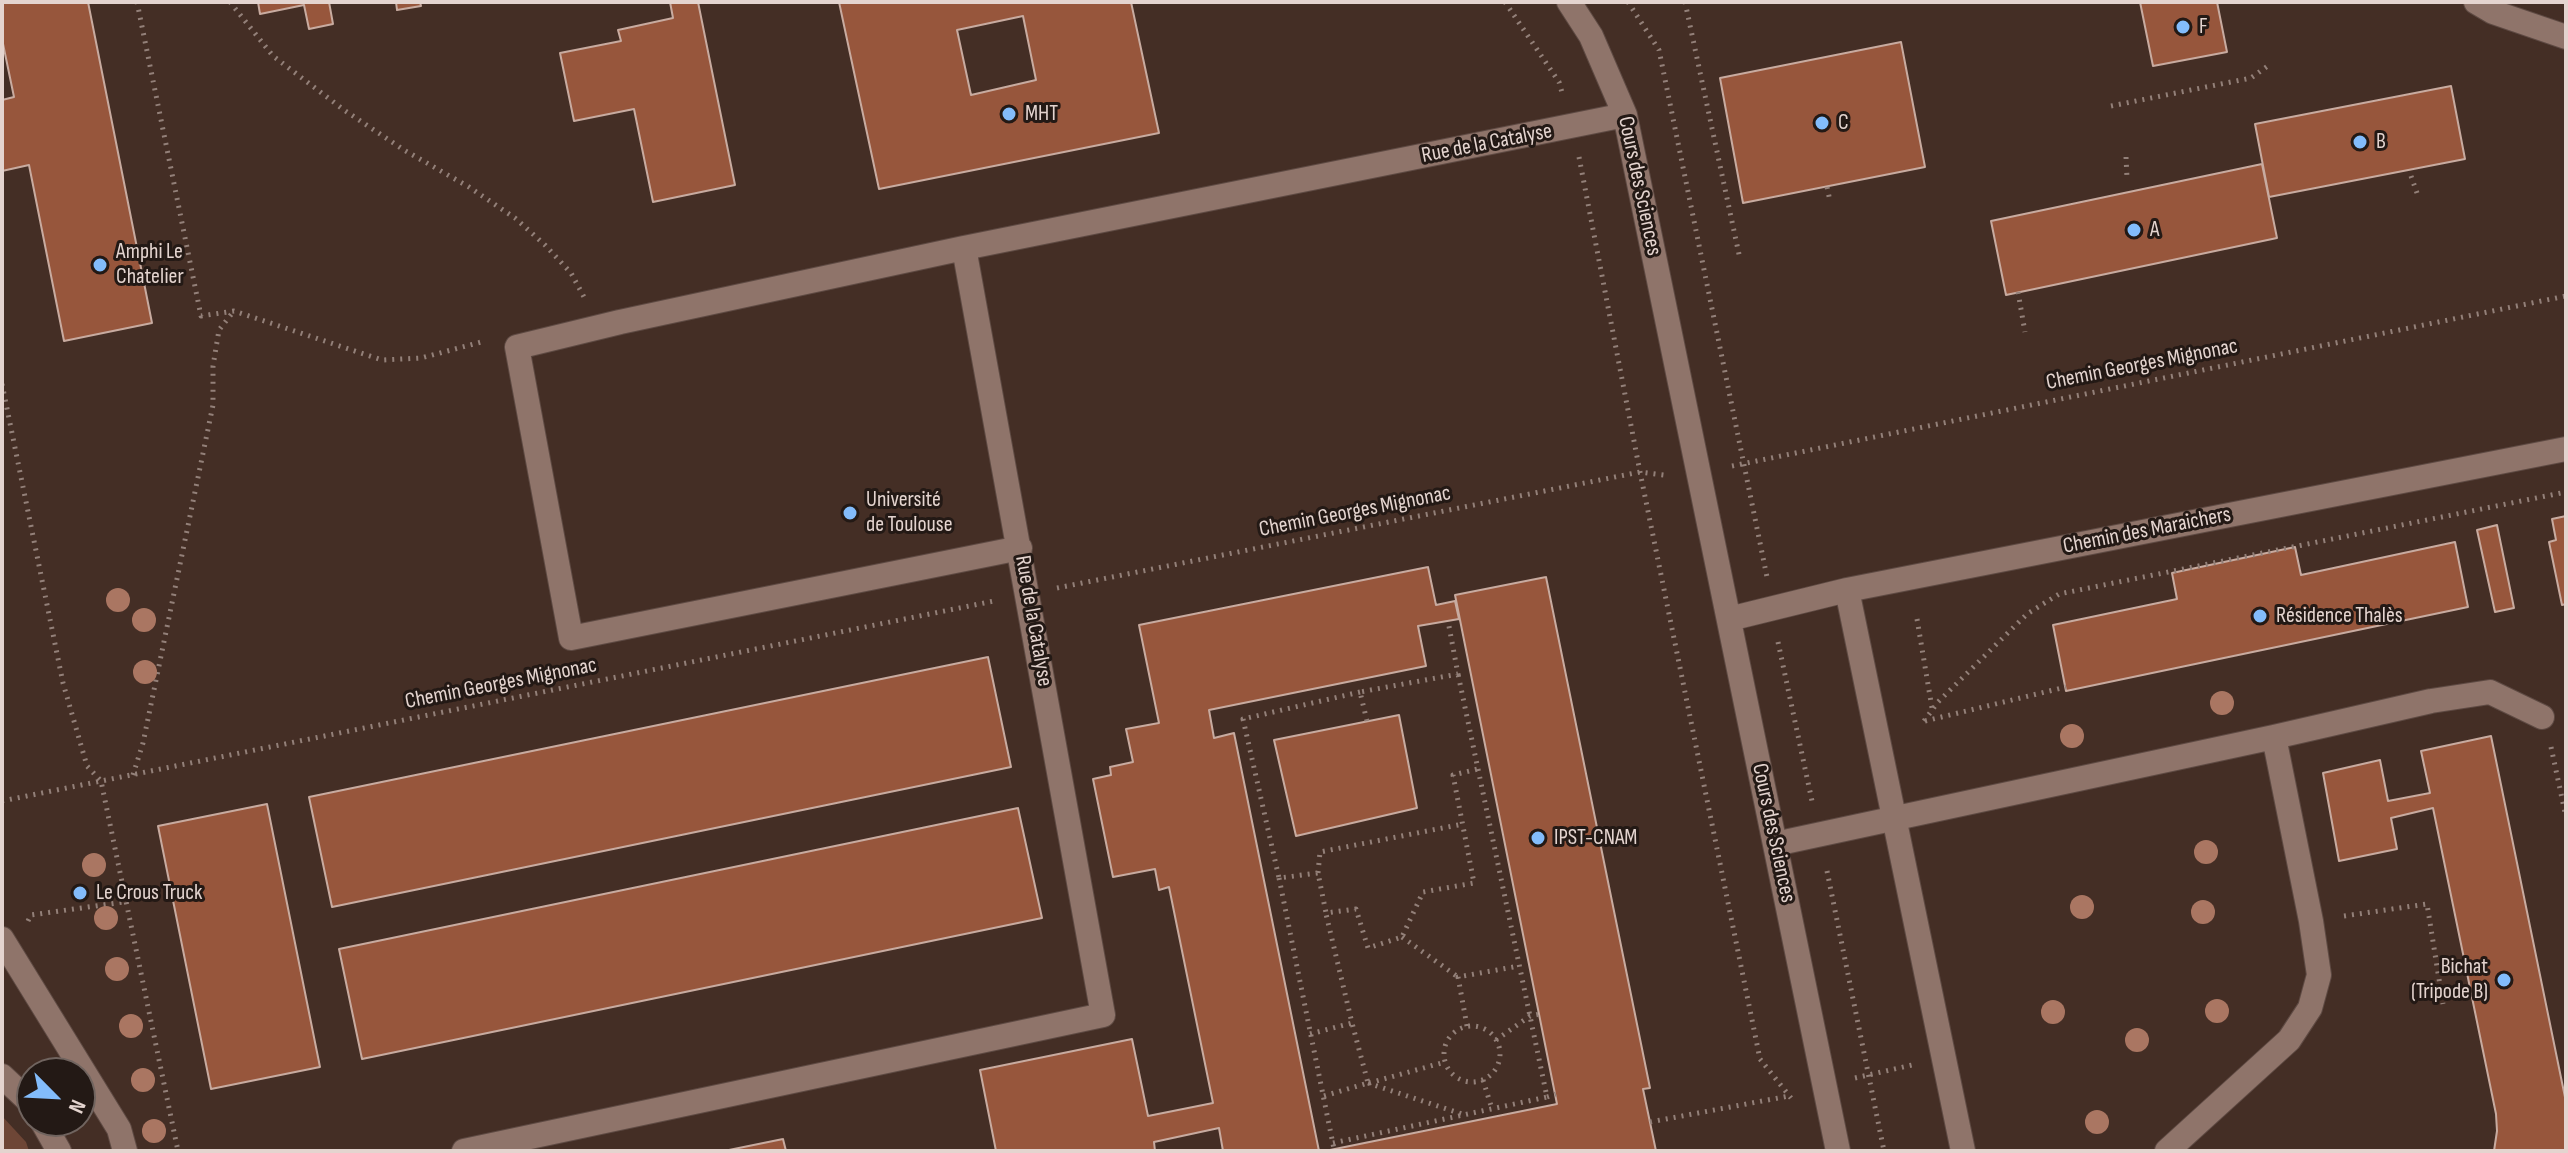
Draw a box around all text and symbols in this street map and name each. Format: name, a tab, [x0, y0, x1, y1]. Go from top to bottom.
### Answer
place label: F	[2199, 14, 2208, 40]
marker: F	[2174, 18, 2192, 36]
place label: MHT	[1025, 101, 1058, 127]
marker: MHT	[1000, 105, 1018, 123]
place label: C	[1838, 110, 1849, 136]
street label: Cours des Sciences	[1611, 114, 1667, 258]
marker: C	[1813, 114, 1831, 132]
street label: Rue de la Catalyse	[1419, 118, 1555, 170]
place label: B	[2376, 129, 2386, 155]
marker: B	[2351, 133, 2369, 151]
place label: A	[2150, 217, 2159, 243]
marker: A	[2125, 221, 2143, 239]
place label: Amphi Le Chatelier	[116, 239, 184, 290]
marker: Amphi Le Chatelier	[91, 256, 109, 274]
street label: Chemin Georges Mignonac	[2044, 333, 2240, 397]
street label: Chemin Georges Mignonac	[1257, 480, 1453, 544]
place label: Université de Toulouse	[866, 487, 952, 538]
street label: Chemin des Maraichers	[2061, 502, 2233, 560]
marker: Université de Toulouse	[841, 504, 859, 522]
street label: Rue de la Catalyse	[1009, 553, 1057, 689]
place label: Résidence Thalès	[2276, 603, 2403, 629]
marker: Résidence Thalès	[2251, 607, 2269, 625]
street label: Chemin Georges Mignonac	[403, 652, 599, 716]
street label: Cours des Sciences	[1745, 761, 1801, 905]
place label: IPST-CNAM	[1554, 825, 1637, 851]
marker: IPST-CNAM	[1529, 829, 1547, 847]
place label: Le Crous Truck	[96, 880, 203, 906]
marker: Le Crous Truck	[71, 884, 89, 902]
place label: Bichat (Tripode B)	[2411, 954, 2488, 1006]
marker: Bichat (Tripode B)	[2495, 971, 2513, 989]
north arrow	[16, 1057, 96, 1137]
text: N	[62, 1095, 91, 1117]

